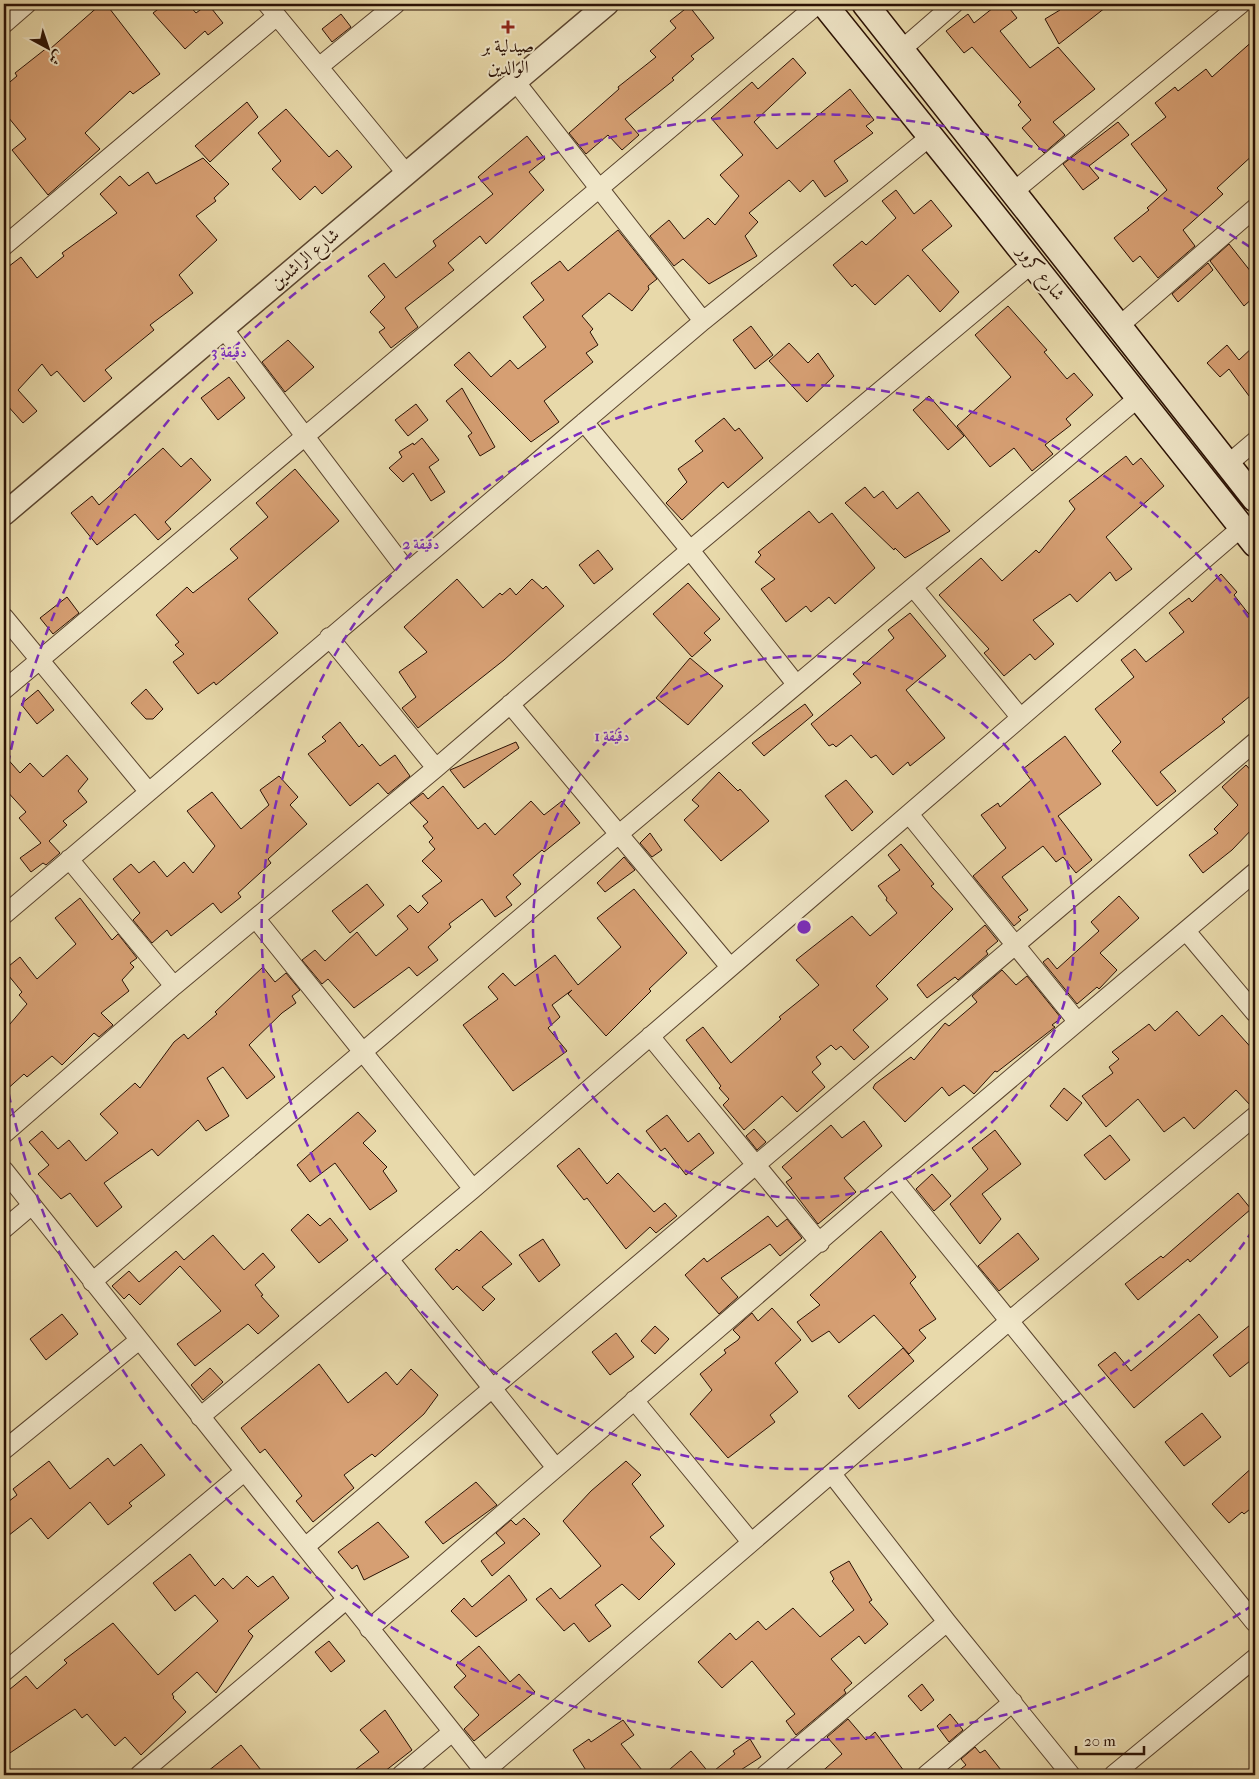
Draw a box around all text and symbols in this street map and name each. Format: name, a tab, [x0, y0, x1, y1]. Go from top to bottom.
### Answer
marker: صيدلية بر الوالدين	[502, 21, 514, 33]
north arrow	[22, 22, 72, 72]
place label: صيدلية بر الوالدين	[480, 36, 534, 78]
text: ش	[45, 47, 67, 69]
street label: شارع الراشدين	[266, 224, 346, 297]
street label: شارع كرور	[1008, 239, 1069, 307]
text: 3 دقيقة	[211, 343, 247, 361]
text: 2 دقيقة	[402, 535, 440, 553]
text: 1 دقيقة	[595, 727, 629, 745]
centre of rings	[795, 918, 813, 936]
scale bar	[1076, 1724, 1144, 1756]
text: 20 m	[1084, 1732, 1116, 1750]

